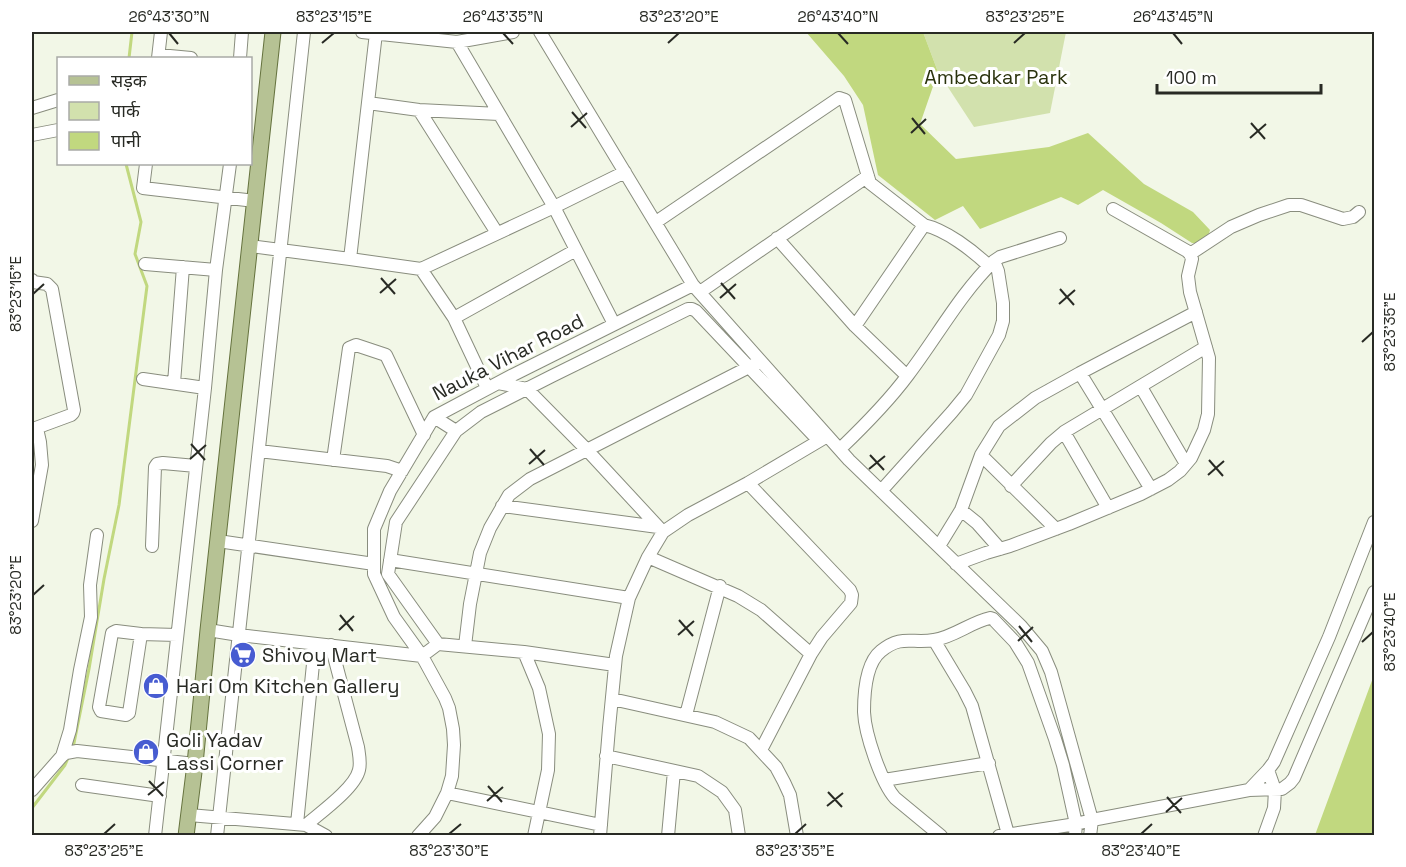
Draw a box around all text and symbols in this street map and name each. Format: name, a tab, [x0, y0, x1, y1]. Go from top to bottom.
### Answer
text: 26°43'30"N	[128, 7, 210, 26]
text: 83°23'15"E	[296, 7, 372, 26]
text: 26°43'35"N	[463, 7, 543, 26]
text: 83°23'20"E	[639, 7, 719, 26]
text: 26°43'40"N	[798, 7, 878, 26]
text: 83°23'25"E	[986, 7, 1064, 26]
text: 26°43'45"N	[1133, 7, 1213, 26]
legend	[57, 57, 252, 165]
scale bar	[1157, 57, 1320, 95]
park label: Ambedkar Park	[924, 64, 1068, 90]
text: 100 m	[1166, 66, 1217, 89]
text: सड़क	[111, 69, 148, 92]
text: पार्क	[111, 99, 141, 122]
text: पानी	[111, 129, 141, 152]
text: 83°23'15"E	[6, 256, 25, 332]
text: 83°23'35"E	[1380, 293, 1399, 371]
street label: Nauka Vihar Road	[428, 308, 588, 406]
text: 83°23'20"E	[6, 555, 25, 635]
text: 83°23'40"E	[1380, 592, 1399, 672]
supermarket icon: Shivoy Mart	[228, 640, 258, 670]
place label: Shivoy Mart	[262, 642, 377, 668]
shop icon: Hari Om Kitchen Gallery	[141, 671, 171, 701]
place label: Hari Om Kitchen Gallery	[176, 673, 399, 699]
place label: Goli Yadav Lassi Corner	[166, 727, 284, 776]
shop icon: Goli Yadav Lassi Corner	[131, 737, 161, 767]
text: 83°23'25"E	[65, 841, 143, 860]
text: 83°23'30"E	[409, 841, 489, 860]
text: 83°23'35"E	[756, 841, 834, 860]
text: 83°23'40"E	[1101, 841, 1181, 860]

